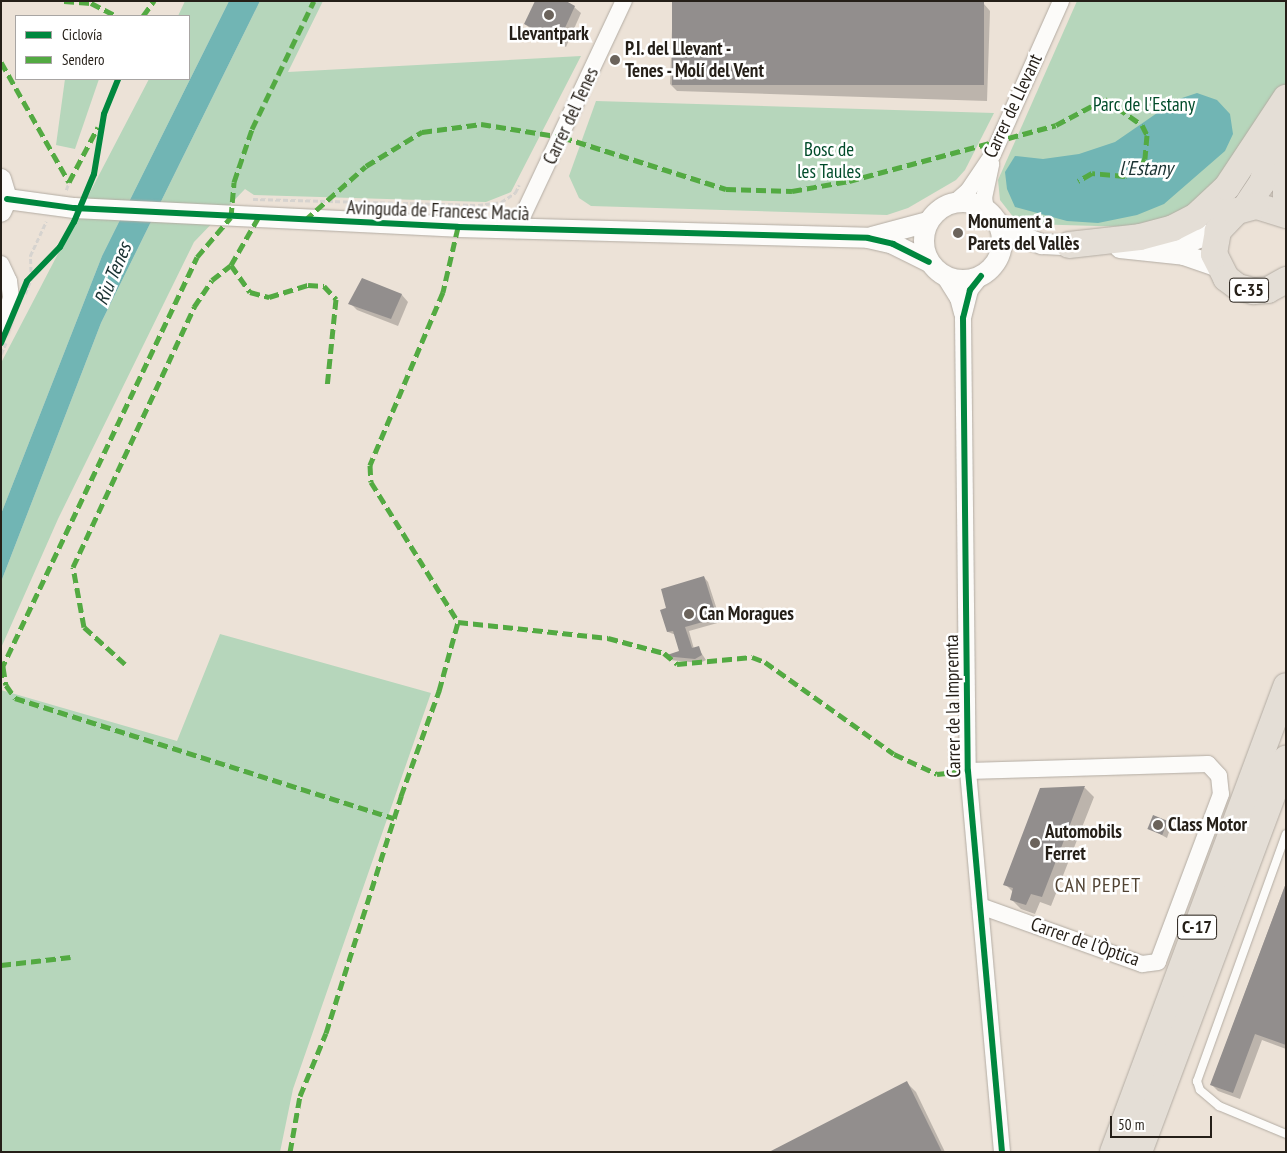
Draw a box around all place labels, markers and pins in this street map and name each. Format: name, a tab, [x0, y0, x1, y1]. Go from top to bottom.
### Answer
marker: Llevantpark	[543, 9, 555, 21]
place label: Llevantpark	[509, 23, 589, 45]
place label: P.I. del Llevant - Tenes - Molí del Vent	[625, 38, 766, 82]
marker: P.I. del Llevant - Tenes - Molí del Vent	[609, 54, 621, 66]
place label: Monument a Parets del Vallès	[968, 211, 1080, 255]
marker: Monument a Parets del Vallès	[952, 227, 964, 239]
place label: Can Moragues	[699, 603, 794, 625]
marker: Can Moragues	[683, 608, 695, 620]
place label: Class Motor	[1168, 814, 1247, 836]
marker: Class Motor	[1152, 819, 1164, 831]
place label: Automobils Ferret	[1045, 821, 1122, 865]
marker: Automobils Ferret	[1029, 837, 1041, 849]

